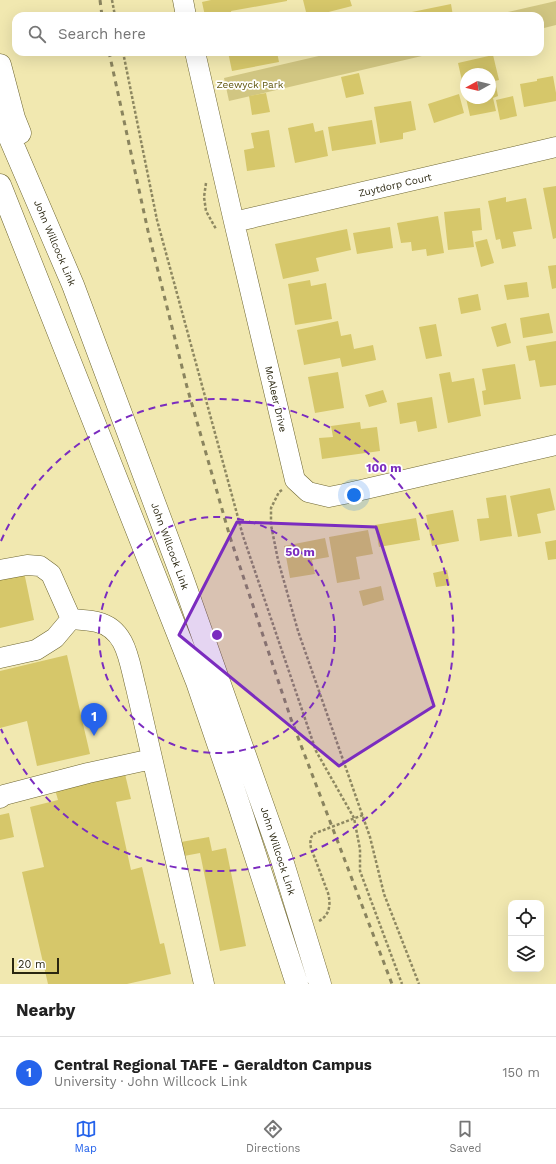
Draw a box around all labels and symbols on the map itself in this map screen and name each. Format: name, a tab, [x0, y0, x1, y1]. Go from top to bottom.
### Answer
north arrow	[460, 68, 496, 104]
park label: Zeewyck Park	[217, 79, 284, 90]
street label: Zuytdorp Court	[357, 171, 433, 199]
street label: John Willcock Link	[32, 198, 78, 288]
street label: McAleer Drive	[263, 365, 289, 433]
text: 100 m	[366, 461, 402, 475]
your location	[344, 485, 364, 505]
street label: John Willcock Link	[149, 501, 191, 591]
text: 50 m	[285, 545, 315, 559]
centre of rings	[210, 628, 224, 642]
pin: 1	[81, 703, 107, 736]
street label: John Willcock Link	[259, 806, 298, 897]
scale bar	[12, 956, 59, 975]

